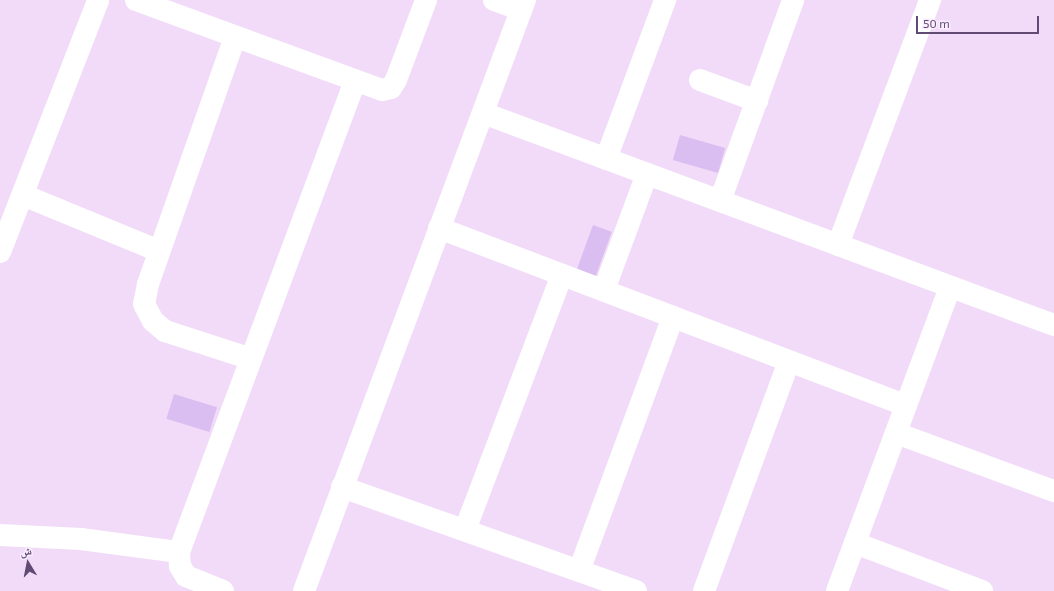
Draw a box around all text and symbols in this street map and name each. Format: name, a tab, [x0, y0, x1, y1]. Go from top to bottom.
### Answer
scale bar	[918, 8, 1041, 34]
text: 50 m	[923, 16, 950, 30]
north arrow	[8, 543, 48, 583]
text: ش	[19, 543, 33, 558]

